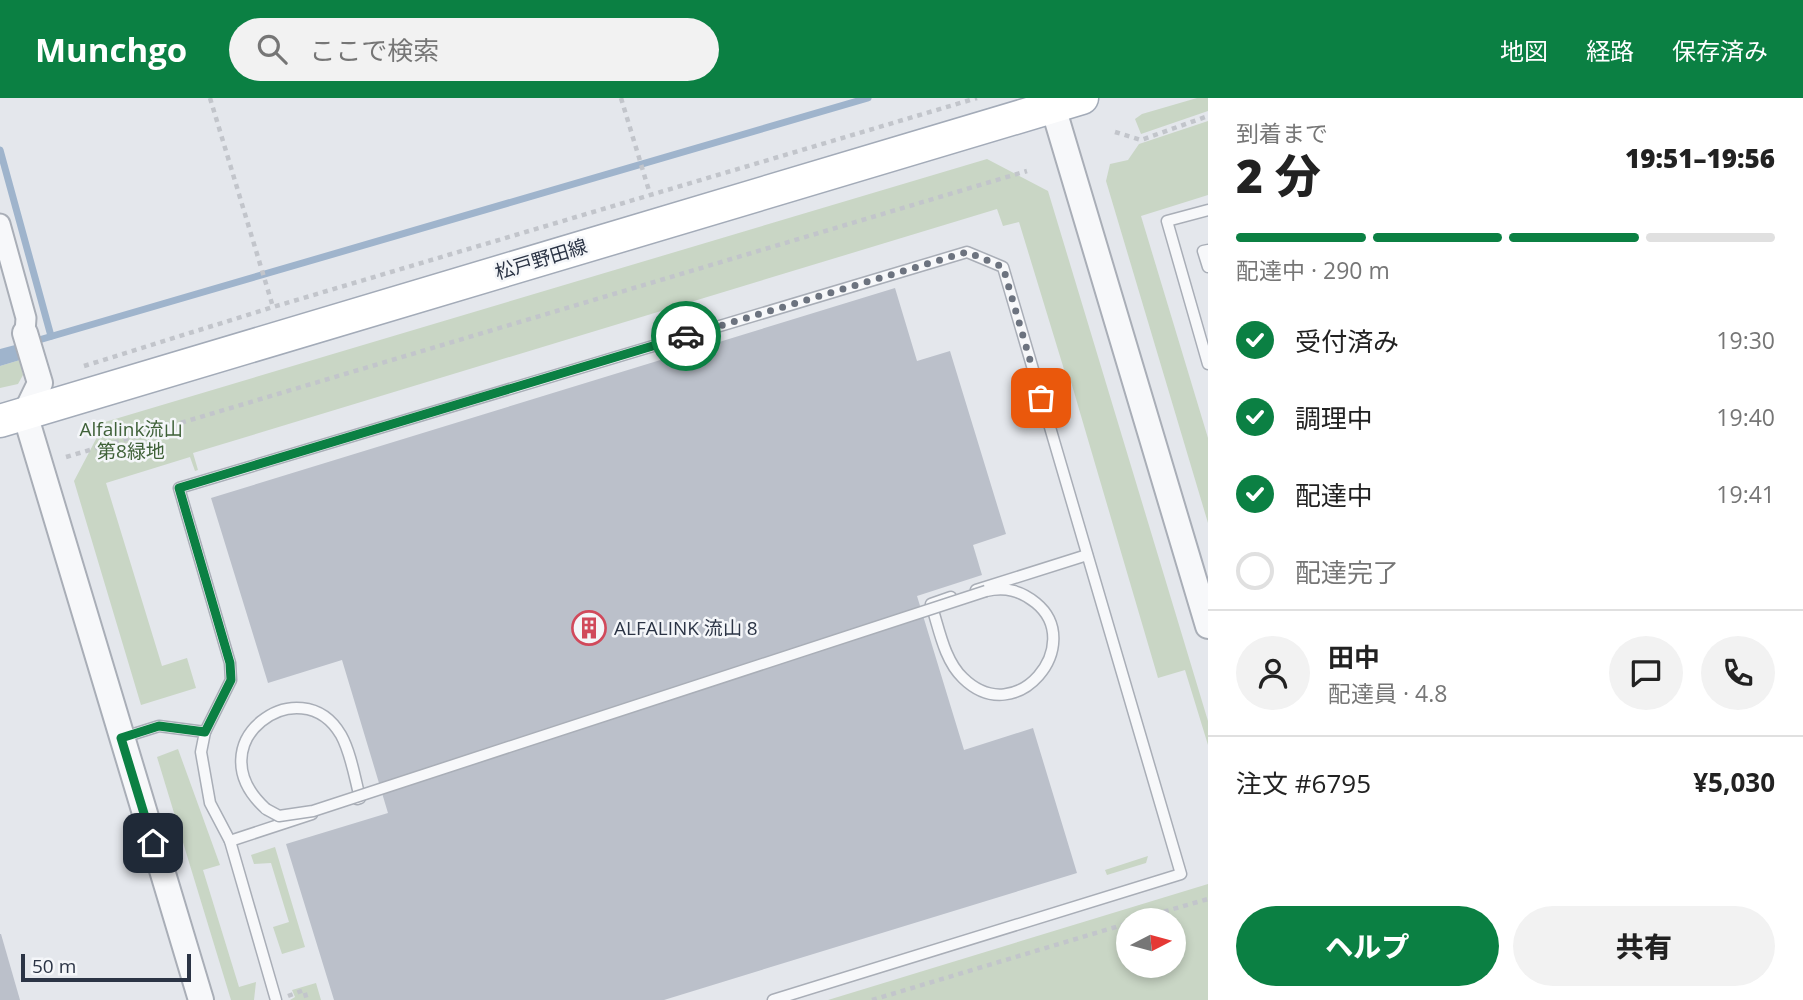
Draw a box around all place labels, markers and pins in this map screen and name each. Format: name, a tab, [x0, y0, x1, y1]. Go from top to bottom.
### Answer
pin	[1011, 368, 1071, 428]
building icon: ALFALINK 流山 8	[570, 609, 608, 647]
place label: ALFALINK 流山 8	[614, 615, 758, 641]
pin	[123, 813, 183, 873]

